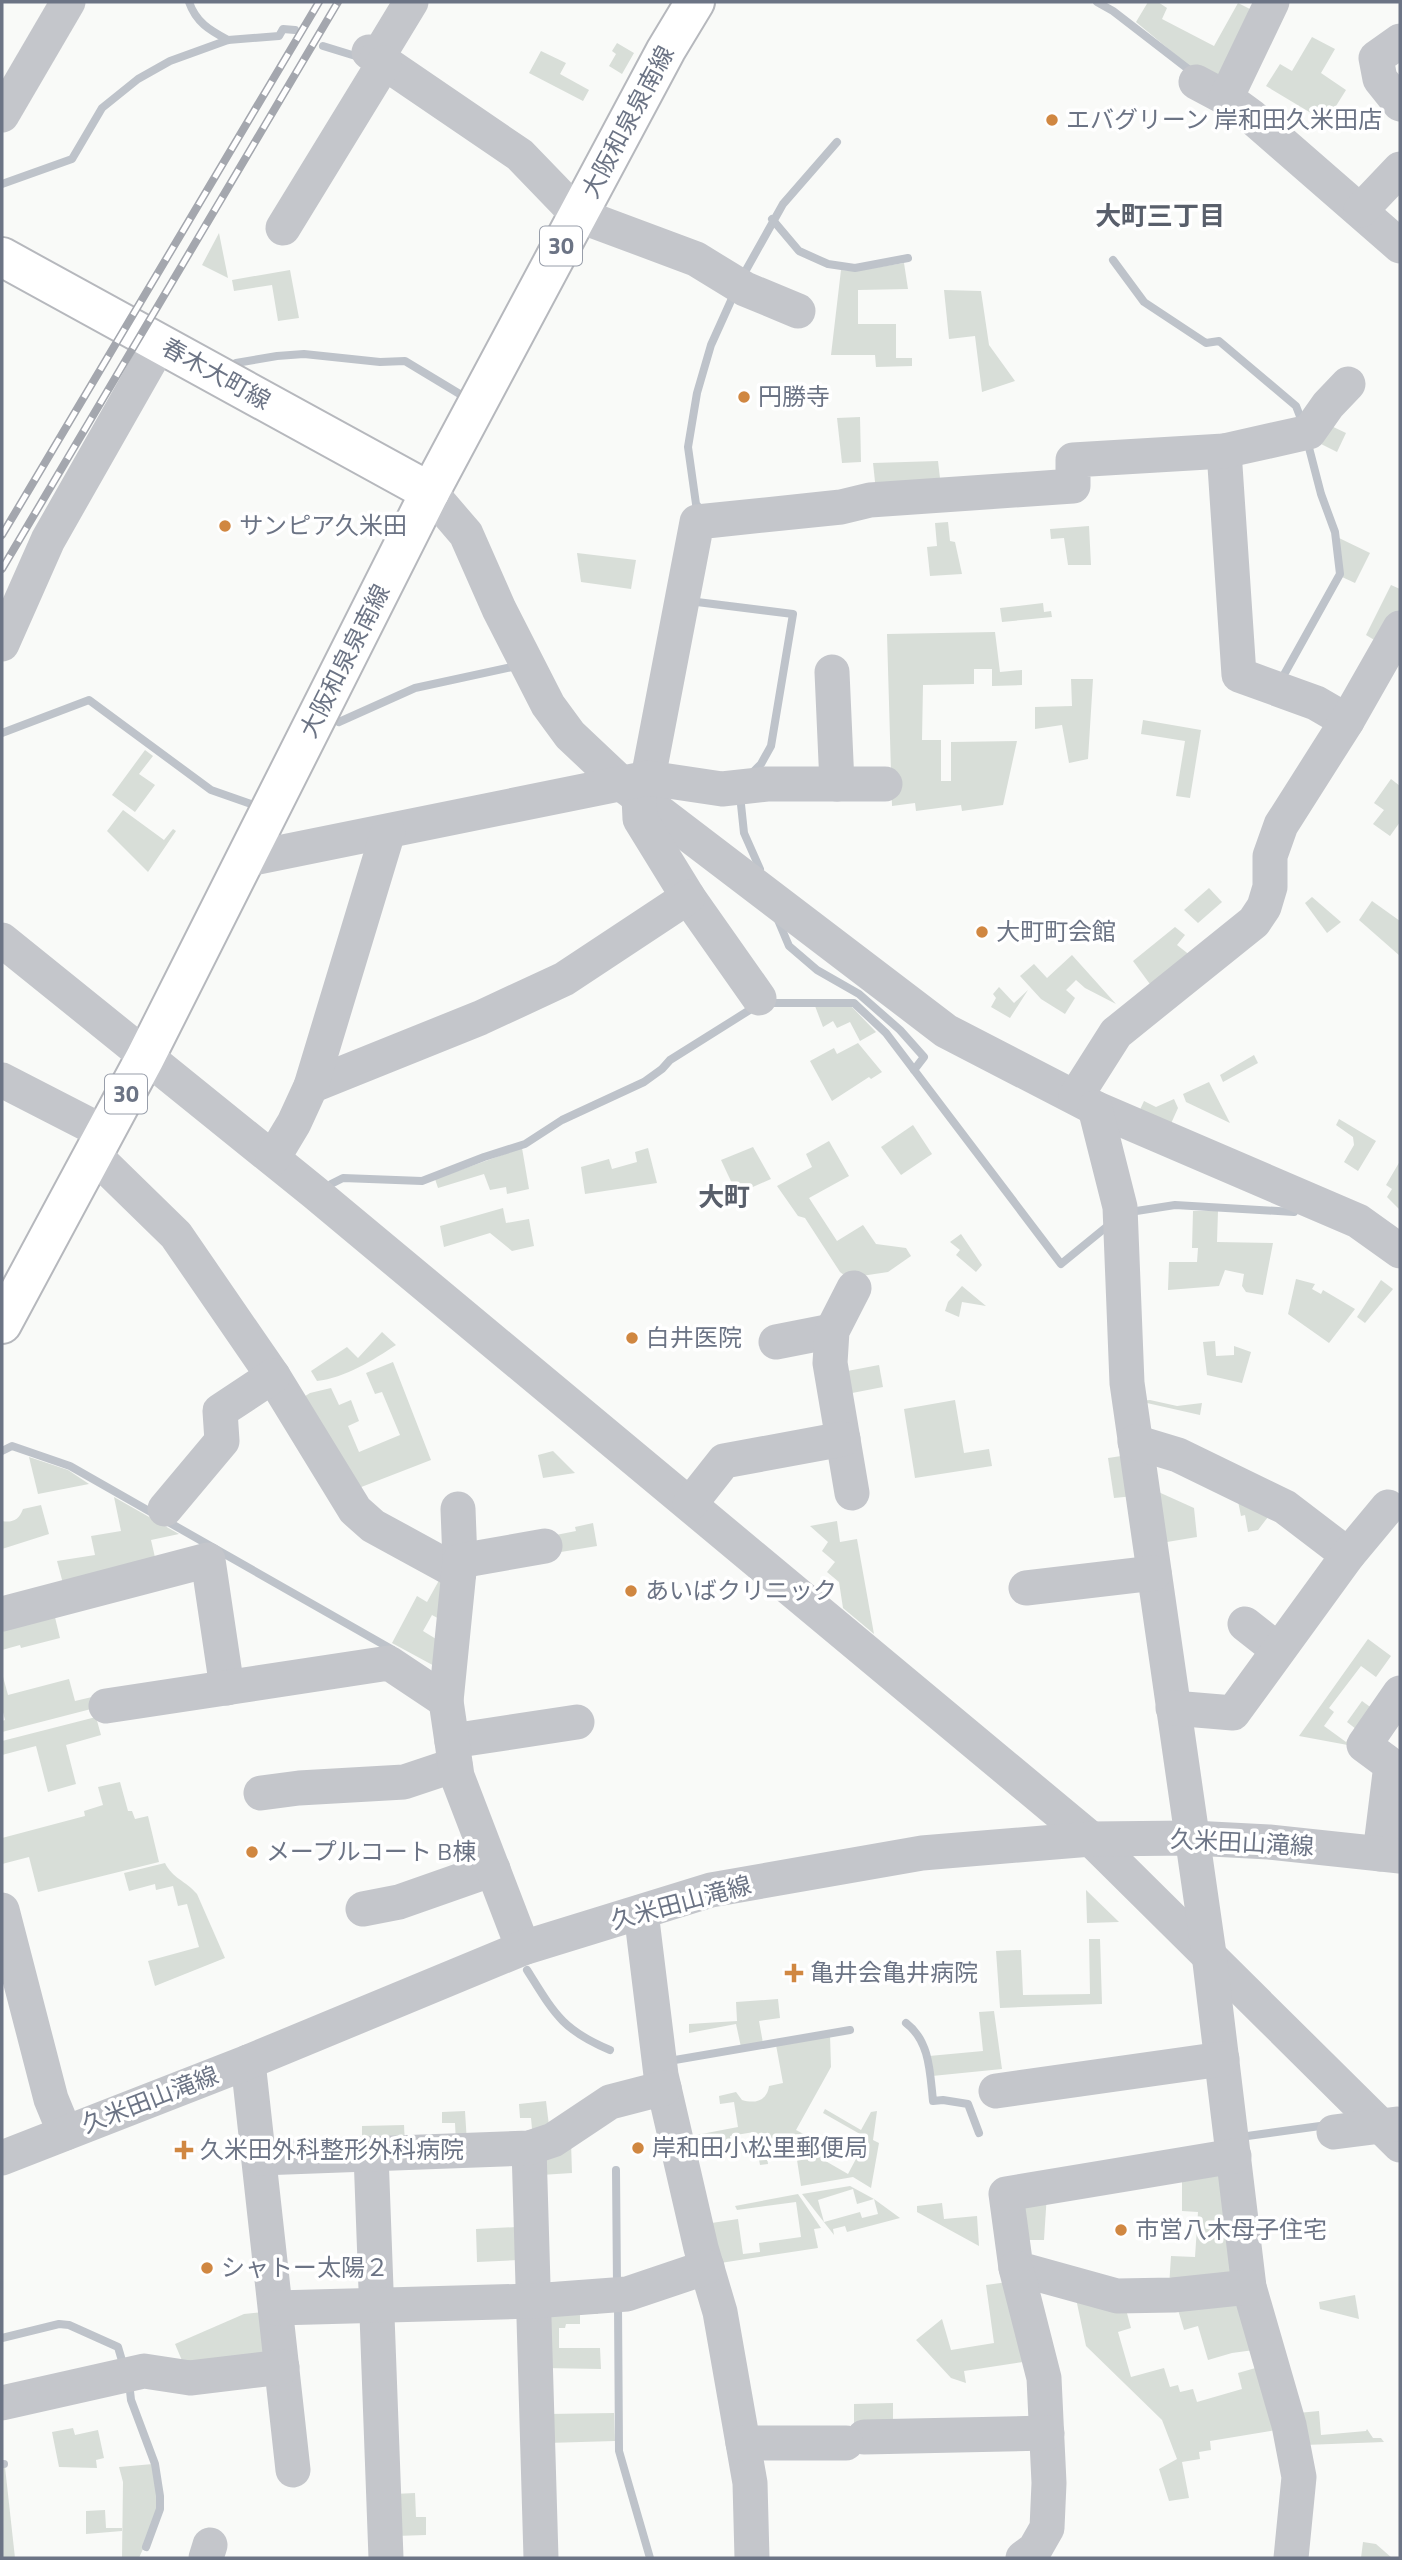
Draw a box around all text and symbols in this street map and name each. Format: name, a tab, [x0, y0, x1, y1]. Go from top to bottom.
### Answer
street label: 大阪和泉泉南線	[572, 39, 682, 204]
place label: エバグリーン 岸和田久米田店	[1066, 101, 1382, 137]
marker: エバグリーン 岸和田久米田店	[1044, 112, 1060, 128]
district label: 大町三丁目	[1095, 196, 1225, 235]
road number: 30	[540, 227, 582, 266]
street label: 春木大町線	[155, 328, 278, 418]
place label: 円勝寺	[758, 378, 830, 414]
marker: 円勝寺	[736, 389, 752, 405]
place label: サンピア久米田	[239, 507, 407, 543]
marker: サンピア久米田	[217, 518, 233, 534]
street label: 大阪和泉泉南線	[290, 578, 398, 744]
place label: 大町町会館	[996, 913, 1116, 949]
marker: 大町町会館	[974, 924, 990, 940]
road number: 30	[105, 1074, 147, 1114]
district label: 大町	[698, 1177, 750, 1216]
place label: 白井医院	[646, 1319, 742, 1355]
marker: 白井医院	[624, 1330, 640, 1346]
place label: あいばクリニック	[645, 1572, 837, 1608]
marker: あいばクリニック	[623, 1583, 639, 1599]
street label: 久米田山滝線	[1169, 1820, 1315, 1864]
place label: メープルコート B棟	[266, 1833, 476, 1869]
marker: メープルコート B棟	[244, 1844, 260, 1860]
street label: 久米田山滝線	[607, 1866, 755, 1938]
place label: 亀井会亀井病院	[810, 1954, 978, 1990]
marker: 亀井会亀井病院	[784, 1963, 804, 1983]
street label: 久米田山滝線	[76, 2056, 223, 2142]
place label: 岸和田小松里郵便局	[652, 2129, 868, 2165]
place label: 久米田外科整形外科病院	[200, 2131, 464, 2167]
marker: 久米田外科整形外科病院	[174, 2140, 194, 2160]
marker: 岸和田小松里郵便局	[630, 2140, 646, 2156]
place label: 市営八木母子住宅	[1135, 2211, 1327, 2247]
marker: 市営八木母子住宅	[1113, 2222, 1129, 2238]
place label: シャトー太陽２	[221, 2249, 389, 2285]
marker: シャトー太陽２	[199, 2260, 215, 2276]

